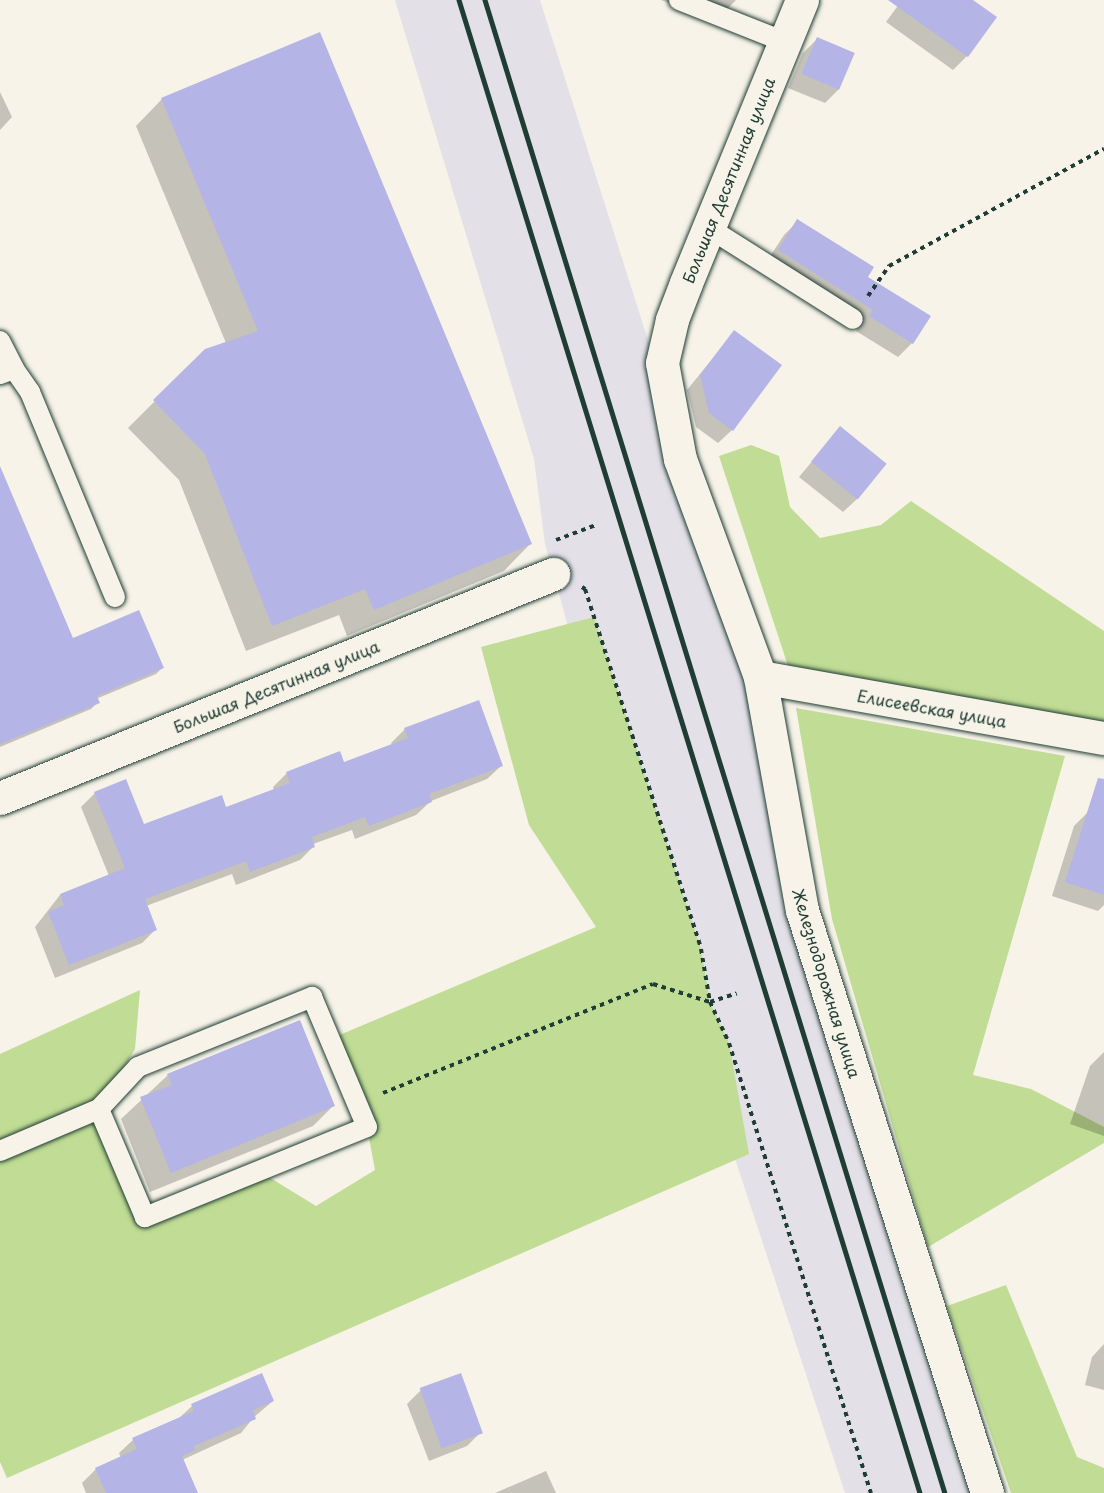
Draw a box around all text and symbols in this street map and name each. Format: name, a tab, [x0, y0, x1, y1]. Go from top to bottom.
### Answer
street label: Большая Десятинная улица	[678, 74, 778, 286]
street label: Большая Десятинная улица	[170, 636, 382, 736]
street label: Елисеевская улица	[855, 685, 1009, 731]
street label: Железнодорожная улица	[789, 885, 865, 1081]

